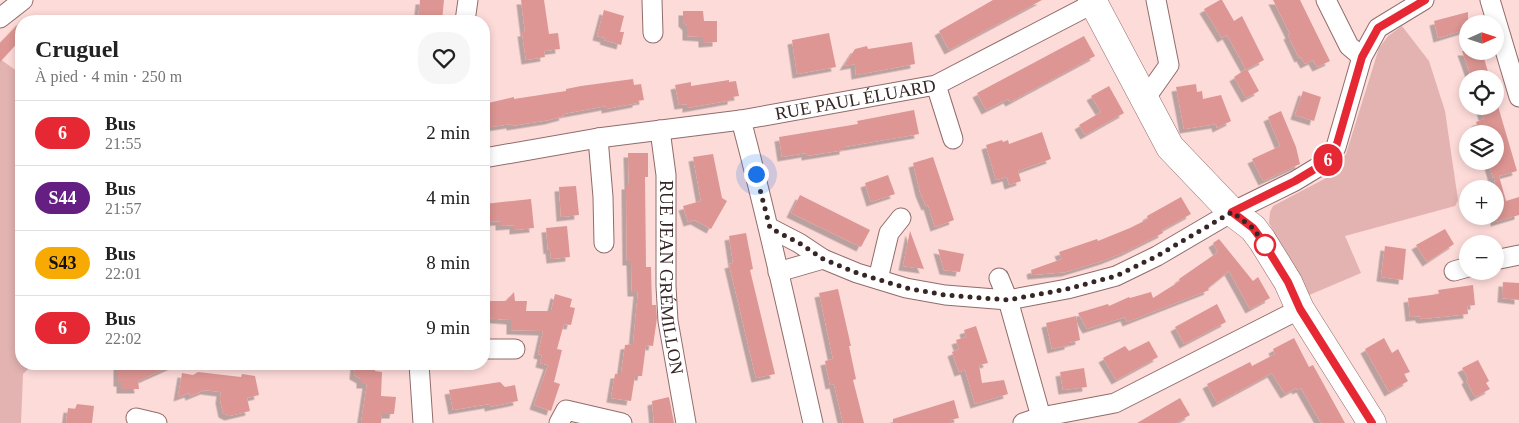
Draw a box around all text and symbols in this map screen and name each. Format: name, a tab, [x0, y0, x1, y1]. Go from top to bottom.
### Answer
north arrow	[1459, 15, 1504, 60]
map controls	[1459, 15, 1504, 280]
button: heart	[418, 32, 470, 84]
text: Cruguel	[35, 36, 119, 62]
text: À pied · 4 min · 250 m	[35, 68, 182, 85]
button: locate	[1459, 70, 1504, 115]
street label: RUE PAUL ÉLUARD	[773, 75, 937, 124]
text: Bus	[105, 113, 136, 134]
text: 2 min	[426, 122, 470, 143]
text: 6	[58, 123, 67, 143]
button: layers	[1459, 125, 1504, 170]
text: 21:55	[105, 135, 141, 152]
line badge: 6	[1312, 144, 1344, 176]
text: 6	[1324, 150, 1333, 170]
your location	[744, 162, 769, 187]
text: Bus	[105, 178, 136, 199]
street label: RUE JEAN GRÉMILLON	[656, 180, 687, 376]
button: +	[1459, 180, 1504, 225]
text: 4 min	[426, 187, 470, 208]
text: S44	[48, 188, 77, 208]
text: 21:57	[105, 200, 141, 217]
unlabelled marker	[1254, 234, 1276, 256]
button: −	[1459, 235, 1504, 280]
text: Bus	[105, 243, 136, 264]
text: 8 min	[426, 252, 470, 273]
text: S43	[48, 253, 77, 273]
text: 22:01	[105, 265, 141, 282]
text: Bus	[105, 308, 136, 329]
text: 9 min	[426, 317, 470, 338]
text: 6	[58, 318, 67, 338]
text: 22:02	[105, 330, 141, 347]

